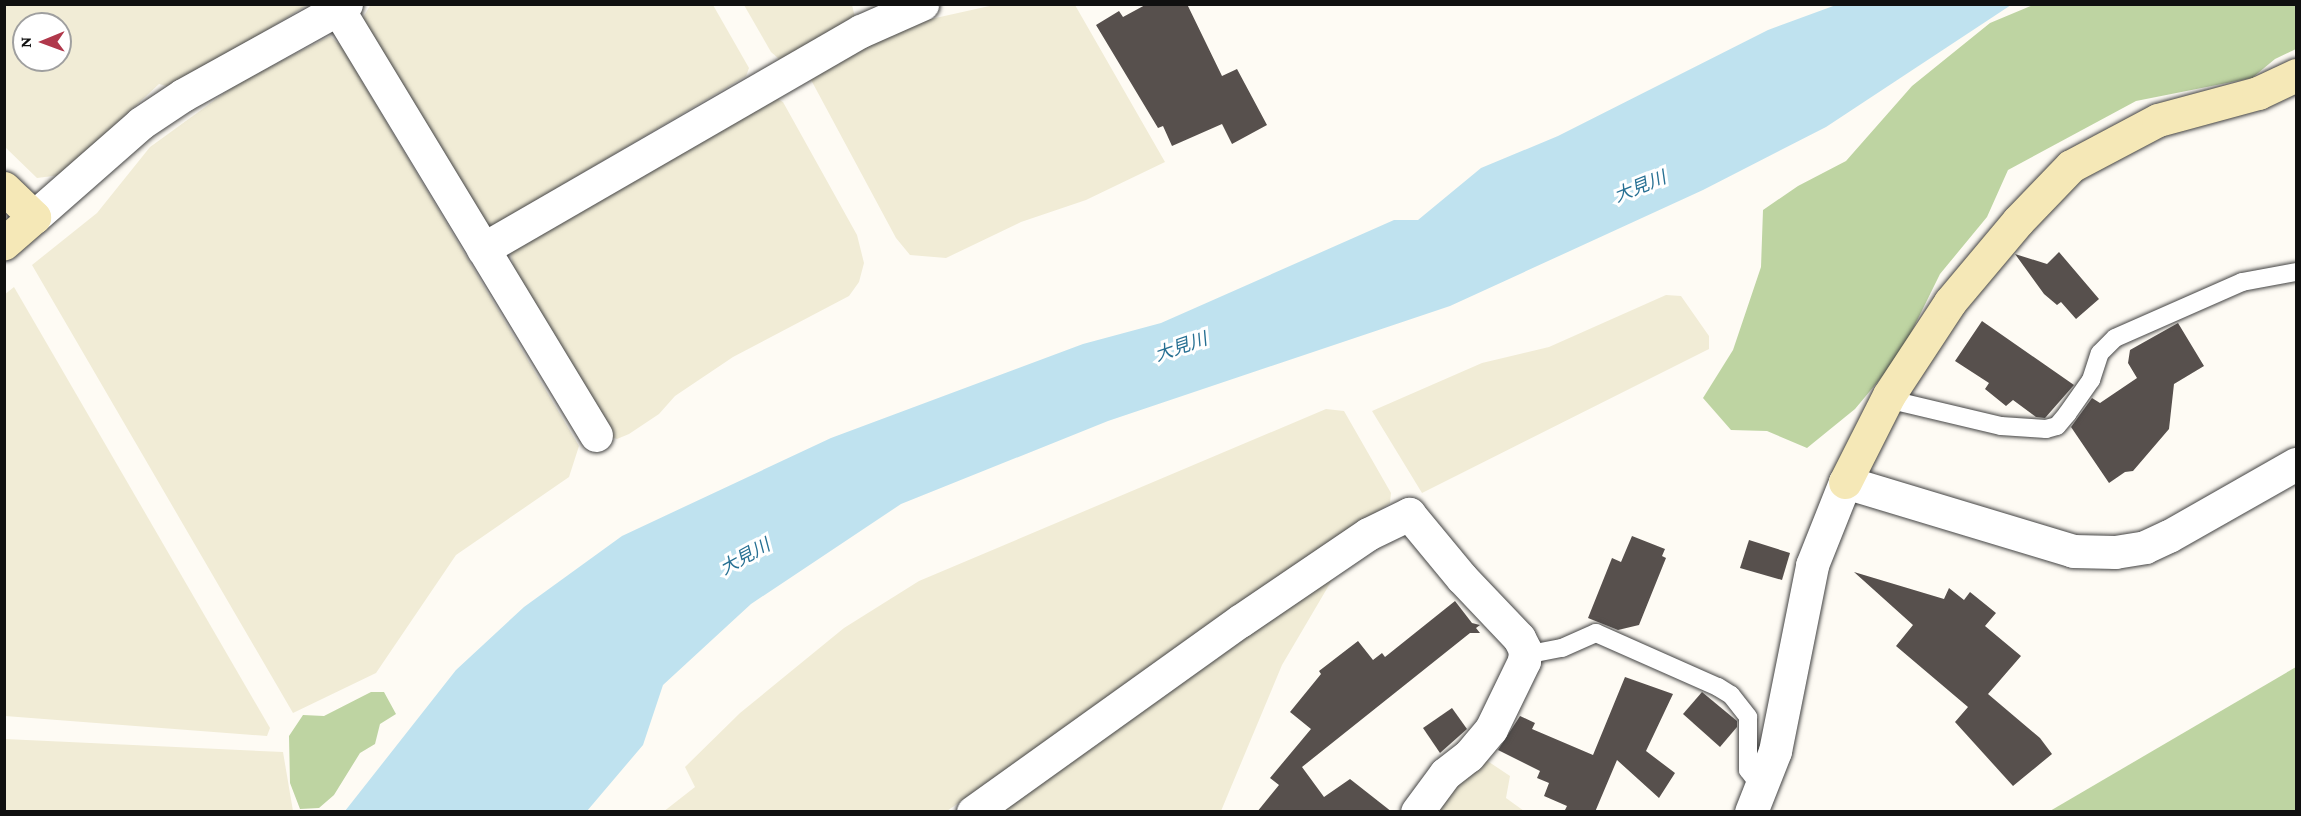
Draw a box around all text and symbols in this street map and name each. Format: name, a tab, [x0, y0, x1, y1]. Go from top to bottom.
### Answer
north arrow	[12, 12, 72, 72]
text: N	[17, 37, 34, 48]
water label: 大見川	[1611, 167, 1669, 207]
water label: 大見川	[1152, 328, 1210, 366]
water label: 大見川	[716, 534, 774, 580]

